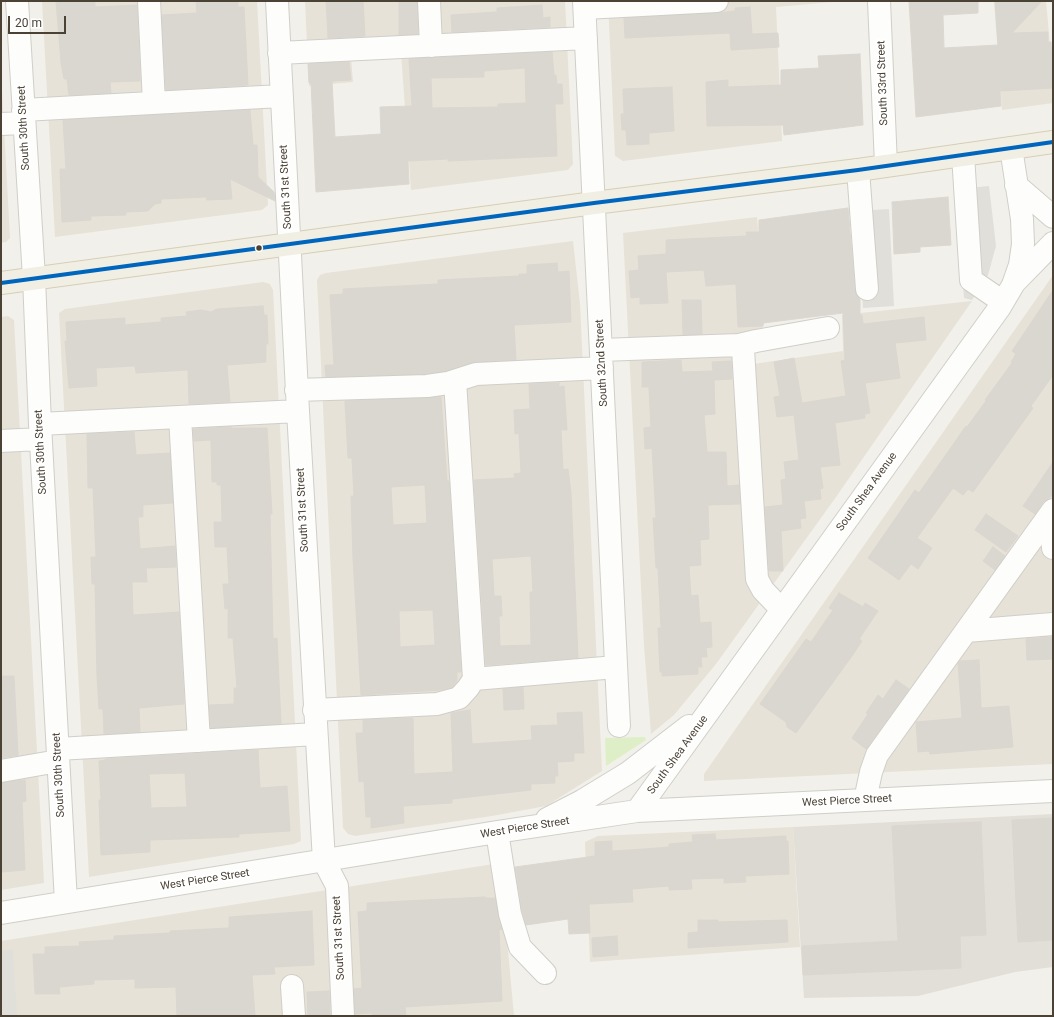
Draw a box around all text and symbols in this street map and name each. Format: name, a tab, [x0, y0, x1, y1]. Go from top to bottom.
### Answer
scale bar	[10, 8, 68, 34]
text: 20 m	[15, 16, 42, 30]
street label: South 33rd Street	[875, 40, 891, 126]
street label: South 30th Street	[15, 85, 33, 171]
street label: South 31st Street	[277, 144, 295, 230]
unlabelled marker	[254, 243, 264, 253]
street label: South 32nd Street	[593, 319, 611, 407]
street label: South 30th Street	[32, 409, 50, 495]
street label: South Shea Avenue	[834, 450, 900, 534]
street label: South 31st Street	[294, 467, 312, 553]
street label: South Shea Avenue	[645, 713, 711, 797]
street label: South 30th Street	[50, 732, 68, 818]
street label: West Pierce Street	[802, 792, 892, 810]
street label: West Pierce Street	[480, 814, 570, 842]
street label: West Pierce Street	[160, 866, 250, 894]
street label: South 31st Street	[330, 895, 348, 981]

